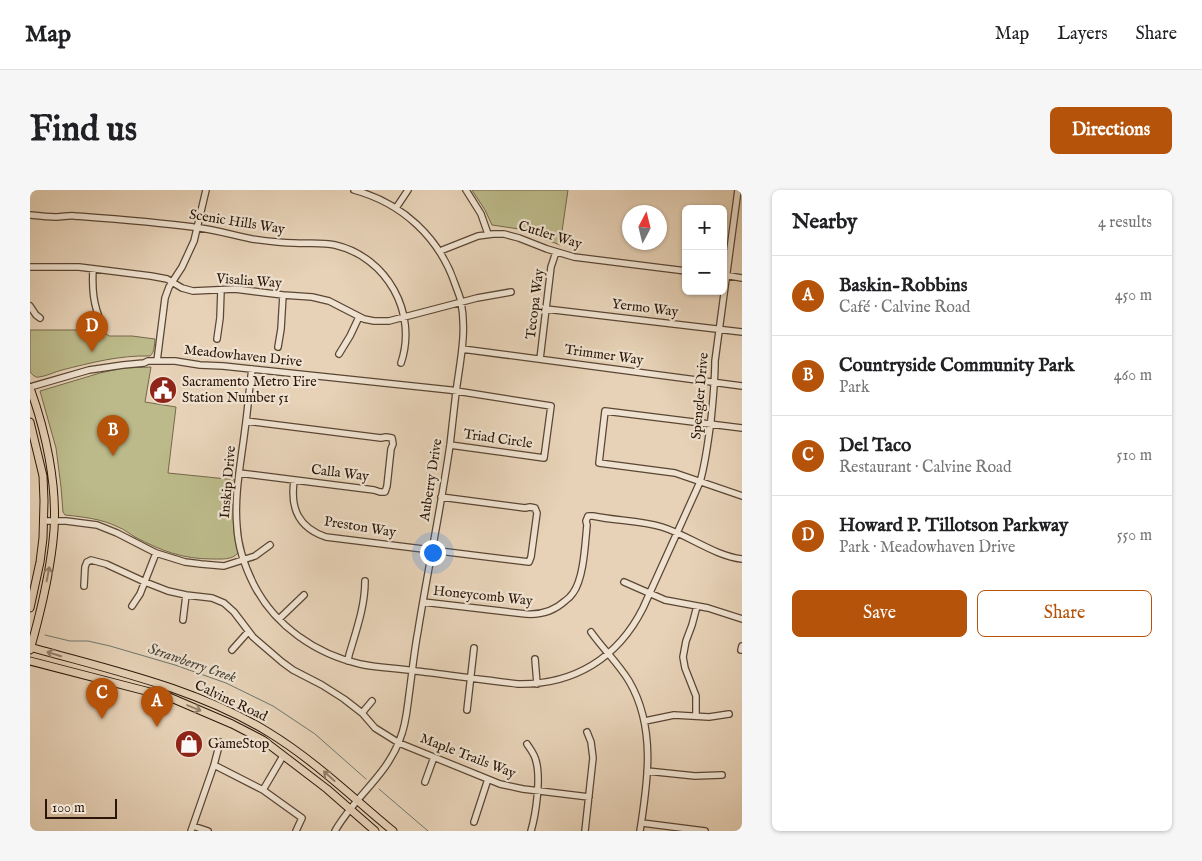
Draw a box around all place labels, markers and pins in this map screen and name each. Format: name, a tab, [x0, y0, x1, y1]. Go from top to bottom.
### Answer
pin: D	[76, 311, 108, 352]
place label: Sacramento Metro Fire Station Number 51	[182, 373, 317, 407]
public building icon: Sacramento Metro Fire Station Number 51	[148, 375, 178, 405]
pin: B	[97, 415, 129, 456]
pin: C	[86, 678, 118, 719]
pin: A	[141, 686, 173, 727]
shop icon: GameStop	[174, 729, 204, 759]
place label: GameStop	[208, 735, 270, 753]

